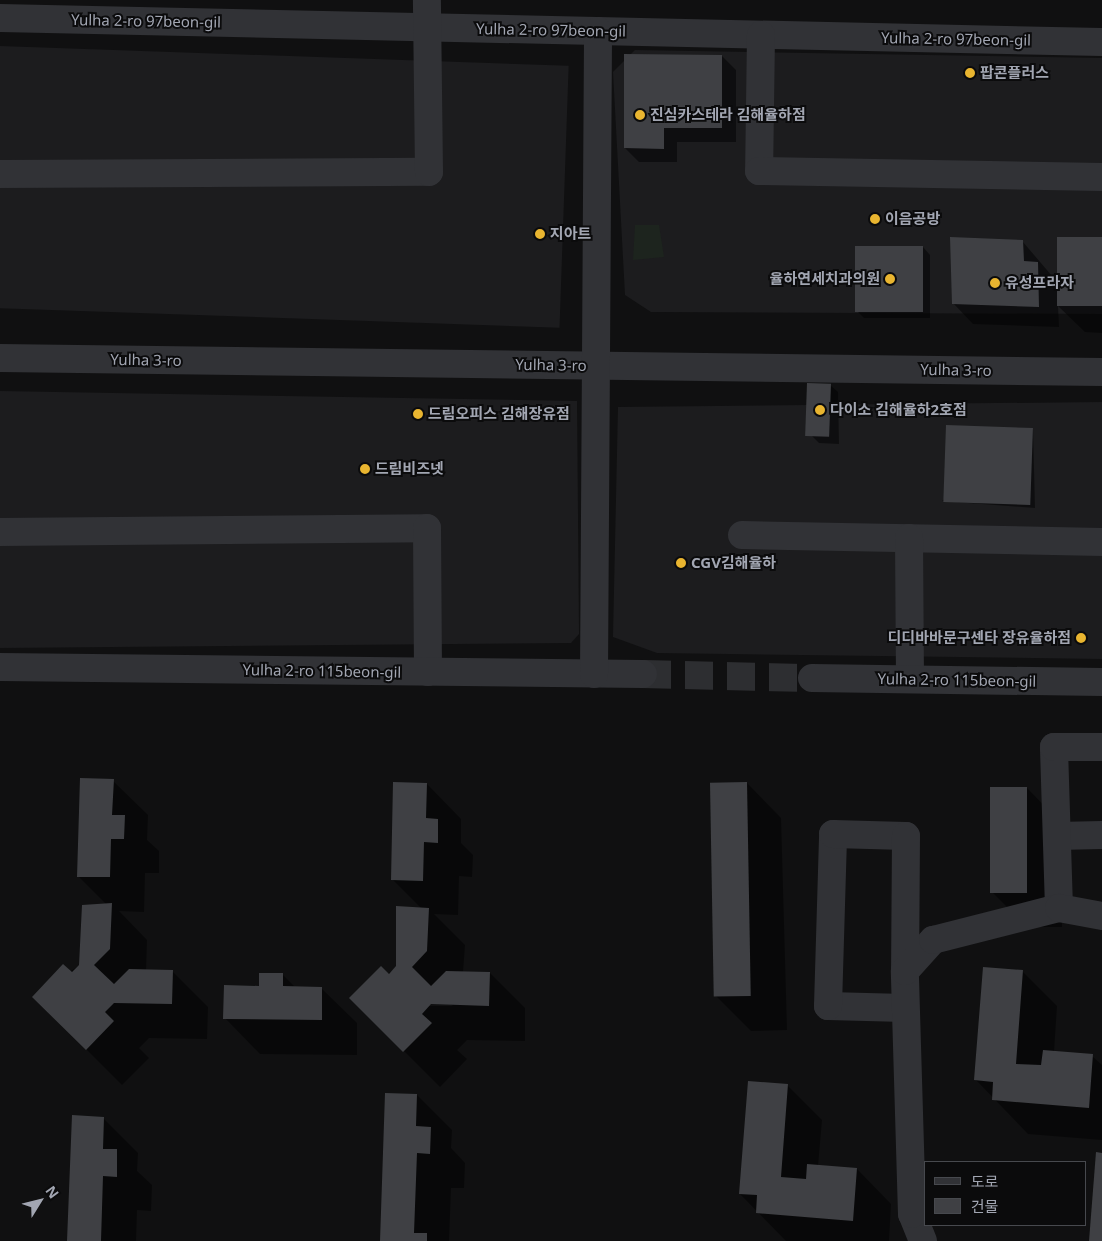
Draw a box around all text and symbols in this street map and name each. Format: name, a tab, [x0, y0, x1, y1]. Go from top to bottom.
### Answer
street label: Yulha 2-ro 97beon-gil	[71, 11, 221, 31]
street label: Yulha 2-ro 97beon-gil	[476, 20, 626, 40]
street label: Yulha 2-ro 97beon-gil	[881, 29, 1031, 49]
place label: 팝콘플러스	[980, 64, 1049, 82]
marker: 팝콘플러스	[964, 67, 976, 79]
place label: 진심카스테라 김해율하점	[650, 106, 806, 124]
marker: 진심카스테라 김해율하점	[634, 109, 646, 121]
place label: 이음공방	[885, 210, 940, 228]
marker: 이음공방	[869, 213, 881, 225]
place label: 지아트	[550, 225, 591, 243]
marker: 지아트	[534, 228, 546, 240]
place label: 율하연세치과의원	[770, 270, 880, 288]
marker: 율하연세치과의원	[884, 273, 896, 285]
place label: 유성프라자	[1005, 274, 1074, 292]
marker: 유성프라자	[989, 277, 1001, 289]
street label: Yulha 3-ro	[110, 350, 182, 370]
street label: Yulha 3-ro	[515, 355, 587, 375]
street label: Yulha 3-ro	[920, 360, 992, 380]
place label: 다이소 김해율하2호점	[830, 401, 967, 419]
marker: 다이소 김해율하2호점	[814, 404, 826, 416]
place label: 드림오피스 김해장유점	[428, 405, 570, 423]
marker: 드림오피스 김해장유점	[412, 408, 424, 420]
place label: 드림비즈넷	[375, 460, 444, 478]
marker: 드림비즈넷	[359, 463, 371, 475]
place label: CGV김해율하	[691, 554, 776, 572]
marker: CGV김해율하	[675, 557, 687, 569]
place label: 디디바바문구센타 장유율하점	[888, 629, 1071, 647]
marker: 디디바바문구센타 장유율하점	[1075, 632, 1087, 644]
street label: Yulha 2-ro 115beon-gil	[243, 661, 401, 681]
street label: Yulha 2-ro 115beon-gil	[878, 670, 1036, 690]
legend	[924, 1161, 1087, 1226]
text: 도로	[971, 1171, 999, 1191]
north arrow	[15, 1176, 65, 1226]
text: N	[42, 1182, 64, 1202]
text: 건물	[971, 1196, 999, 1216]

